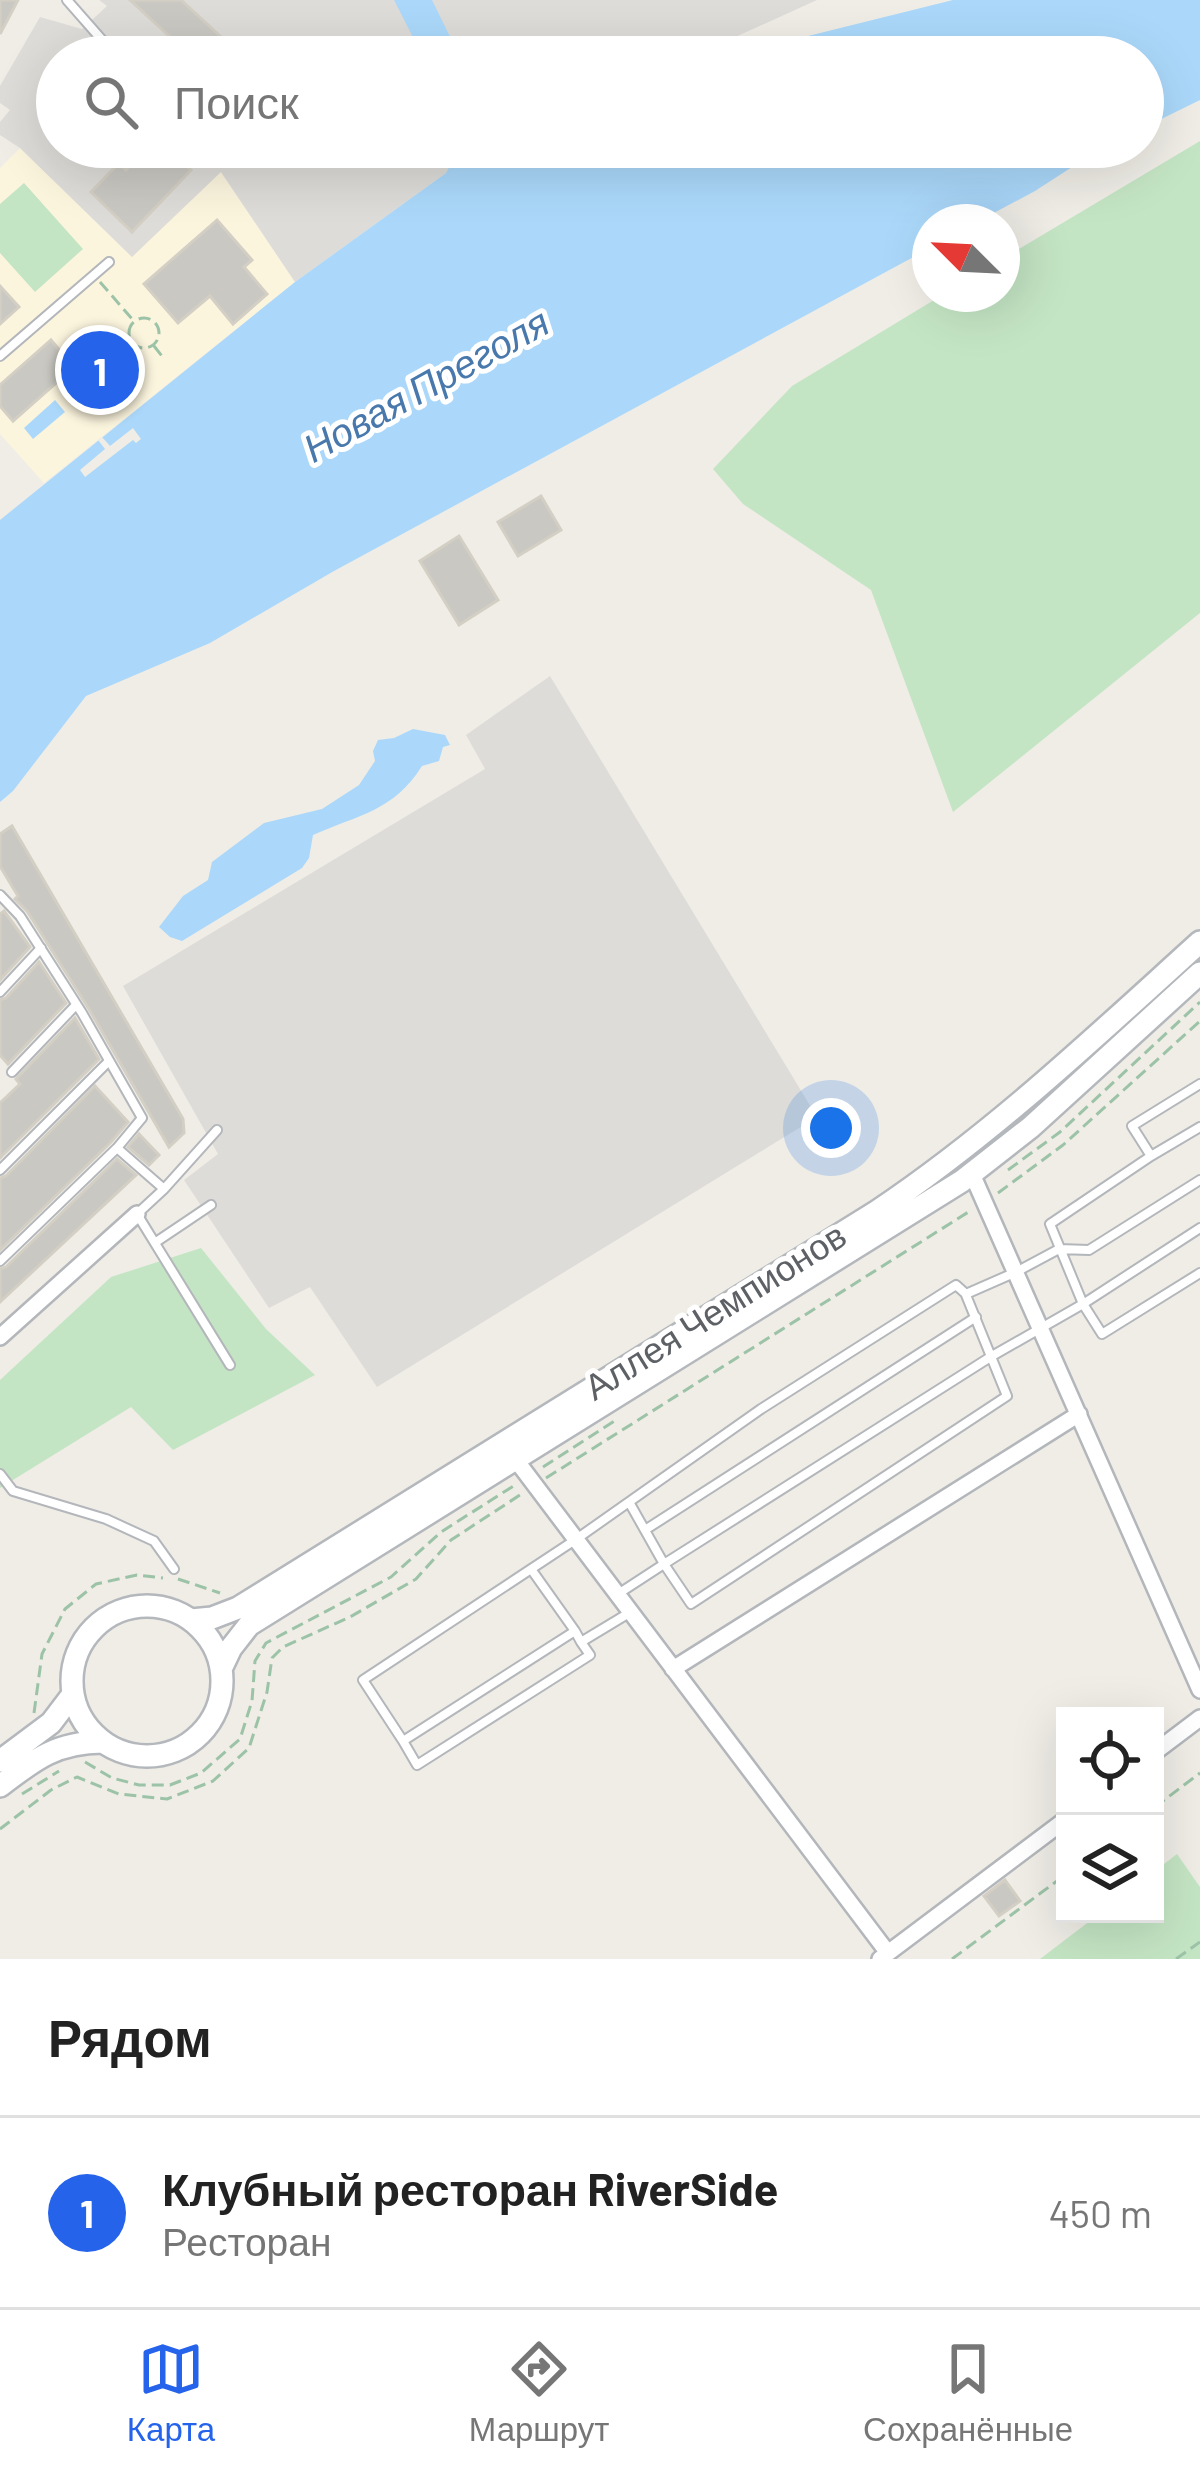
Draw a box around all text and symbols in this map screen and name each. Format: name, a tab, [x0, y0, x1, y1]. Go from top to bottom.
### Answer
search box	[36, 36, 1164, 168]
icon: search	[78, 69, 144, 135]
text: Поиск	[174, 74, 299, 128]
north arrow	[912, 204, 1020, 312]
water label: Новая Преголя	[294, 297, 556, 471]
pin: 1	[61, 325, 139, 415]
your location	[801, 1098, 861, 1158]
street label: Аллея Чемпионов	[576, 1212, 853, 1407]
map controls	[1056, 1707, 1164, 1923]
button: locate	[1056, 1707, 1164, 1815]
button: layers	[1056, 1815, 1164, 1923]
text: Рядом	[48, 2006, 212, 2067]
text: Клубный ресторан RiverSide	[162, 2161, 778, 2215]
text: 1	[80, 2189, 94, 2236]
text: 450 m	[1048, 2189, 1152, 2236]
text: Ресторан	[162, 2217, 332, 2264]
tab: Карта	[127, 2336, 215, 2449]
tab: Маршрут	[469, 2336, 609, 2449]
tab: Сохранённые	[863, 2336, 1073, 2449]

